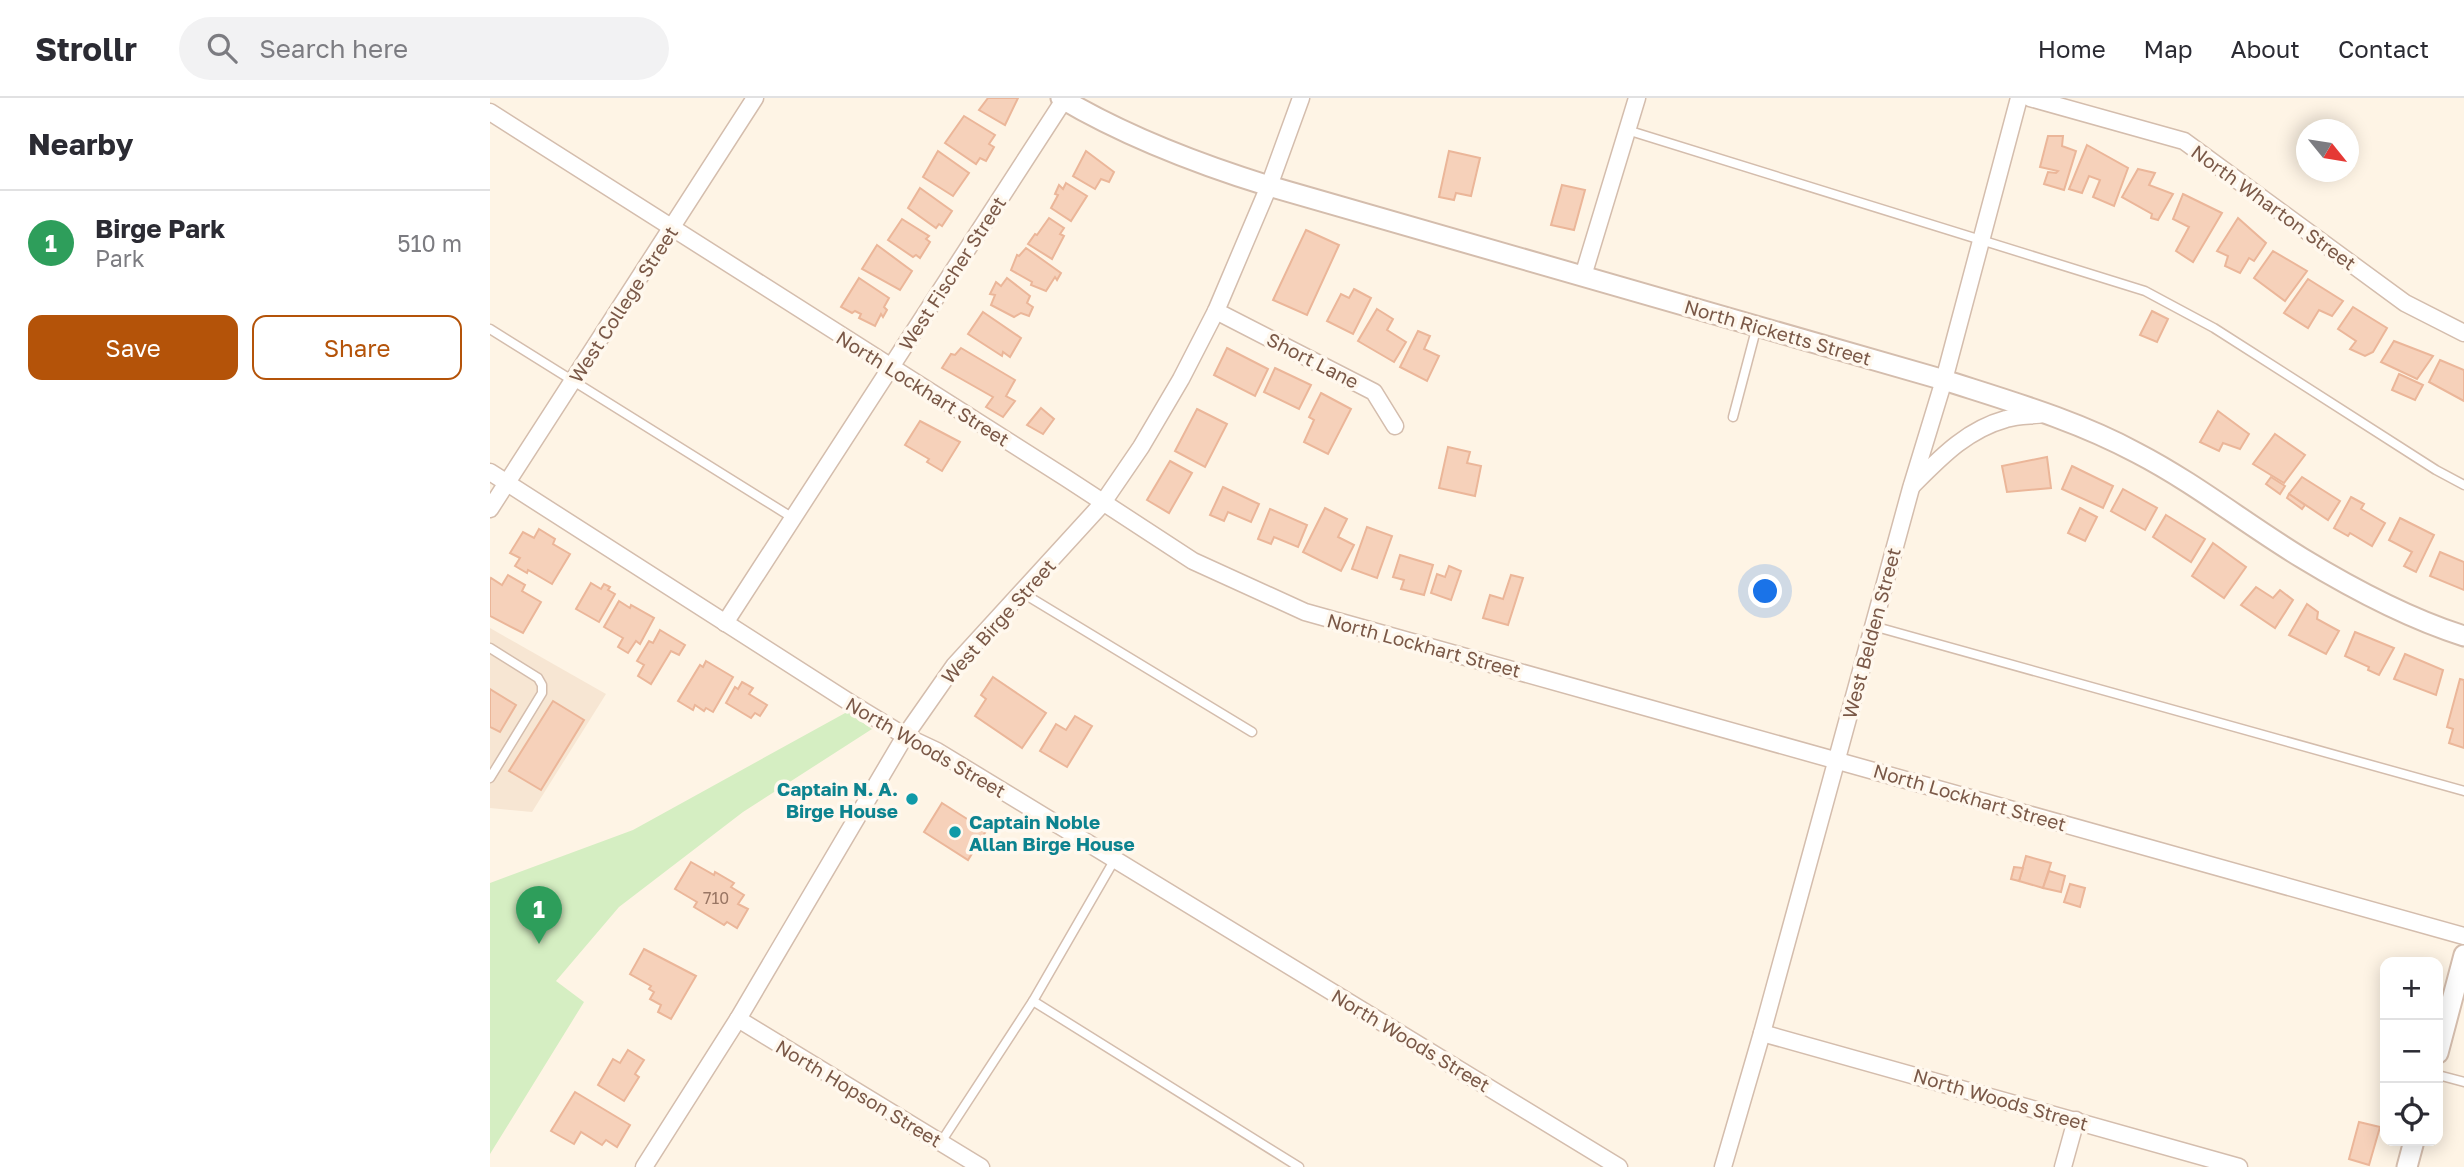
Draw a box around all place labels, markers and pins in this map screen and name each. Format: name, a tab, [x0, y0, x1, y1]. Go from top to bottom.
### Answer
place label: Captain N. A. Birge House	[777, 777, 898, 822]
marker: Captain N. A. Birge House	[904, 791, 920, 807]
place label: Captain Noble Allan Birge House	[969, 810, 1135, 855]
marker: Captain Noble Allan Birge House	[947, 824, 963, 840]
pin: 1	[516, 886, 562, 944]

